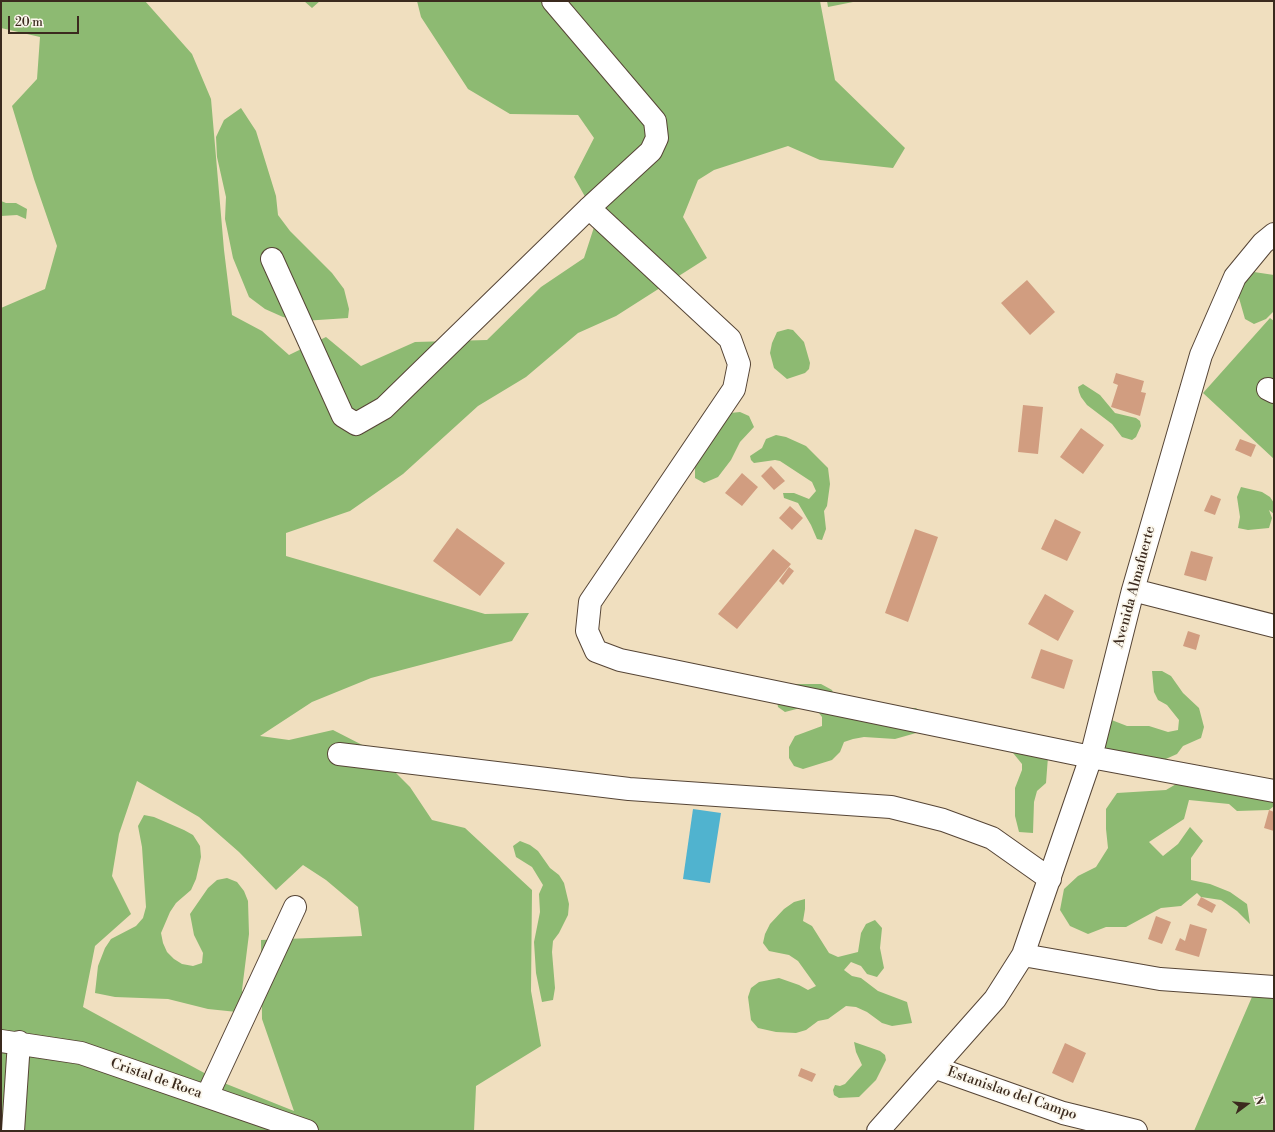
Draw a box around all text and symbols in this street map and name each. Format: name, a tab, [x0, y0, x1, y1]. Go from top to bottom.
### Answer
scale bar	[10, 8, 81, 34]
text: 20 m	[15, 15, 43, 30]
street label: Avenida Almafuerte	[1111, 524, 1159, 650]
street label: Cristal de Roca	[108, 1055, 204, 1103]
street label: Estanislao del Campo	[945, 1064, 1079, 1124]
north arrow	[1227, 1084, 1267, 1124]
text: N	[1251, 1095, 1266, 1107]

